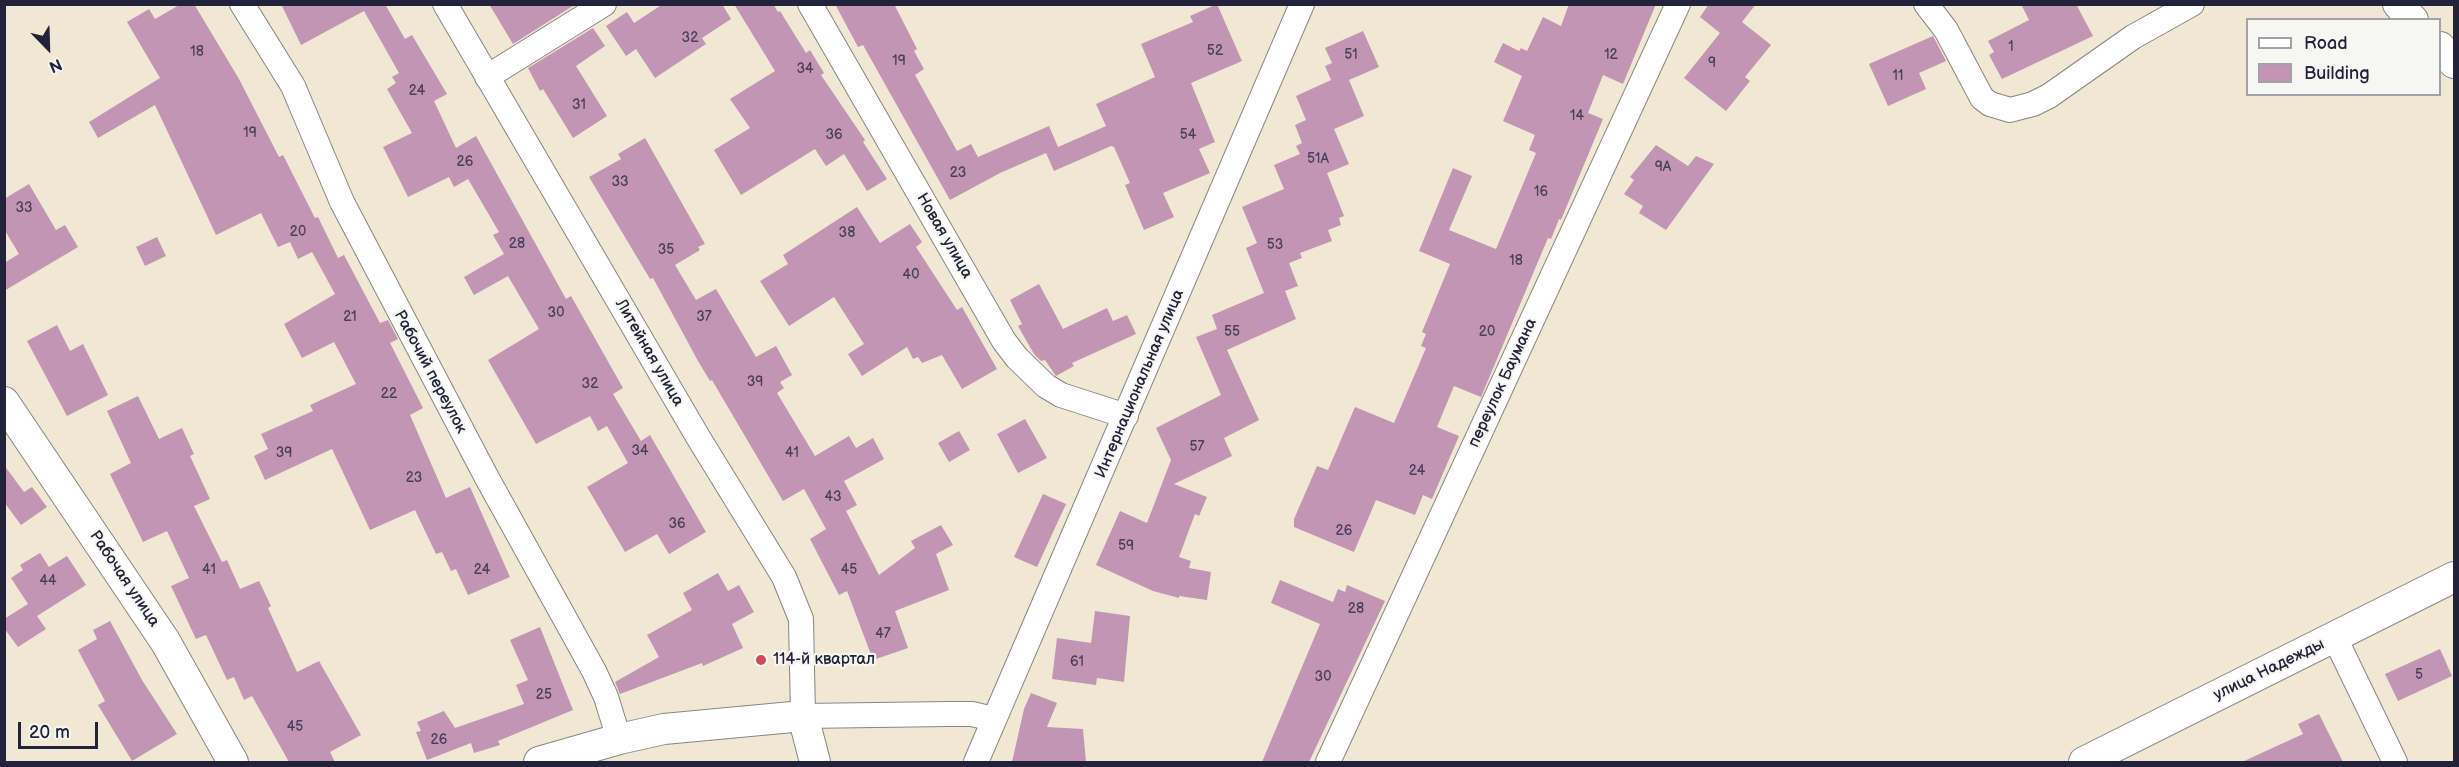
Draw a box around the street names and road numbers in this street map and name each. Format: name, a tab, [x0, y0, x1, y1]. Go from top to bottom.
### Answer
street label: Новая улица	[912, 190, 976, 282]
street label: Интернациональная улица	[1092, 287, 1188, 481]
street label: Литейная улица	[611, 296, 687, 410]
street label: Рабочий переулок	[389, 307, 471, 437]
street label: переулок Баумана	[1465, 315, 1541, 451]
street label: Рабочая улица	[85, 527, 163, 631]
street label: улица Надежды	[2210, 635, 2328, 705]

